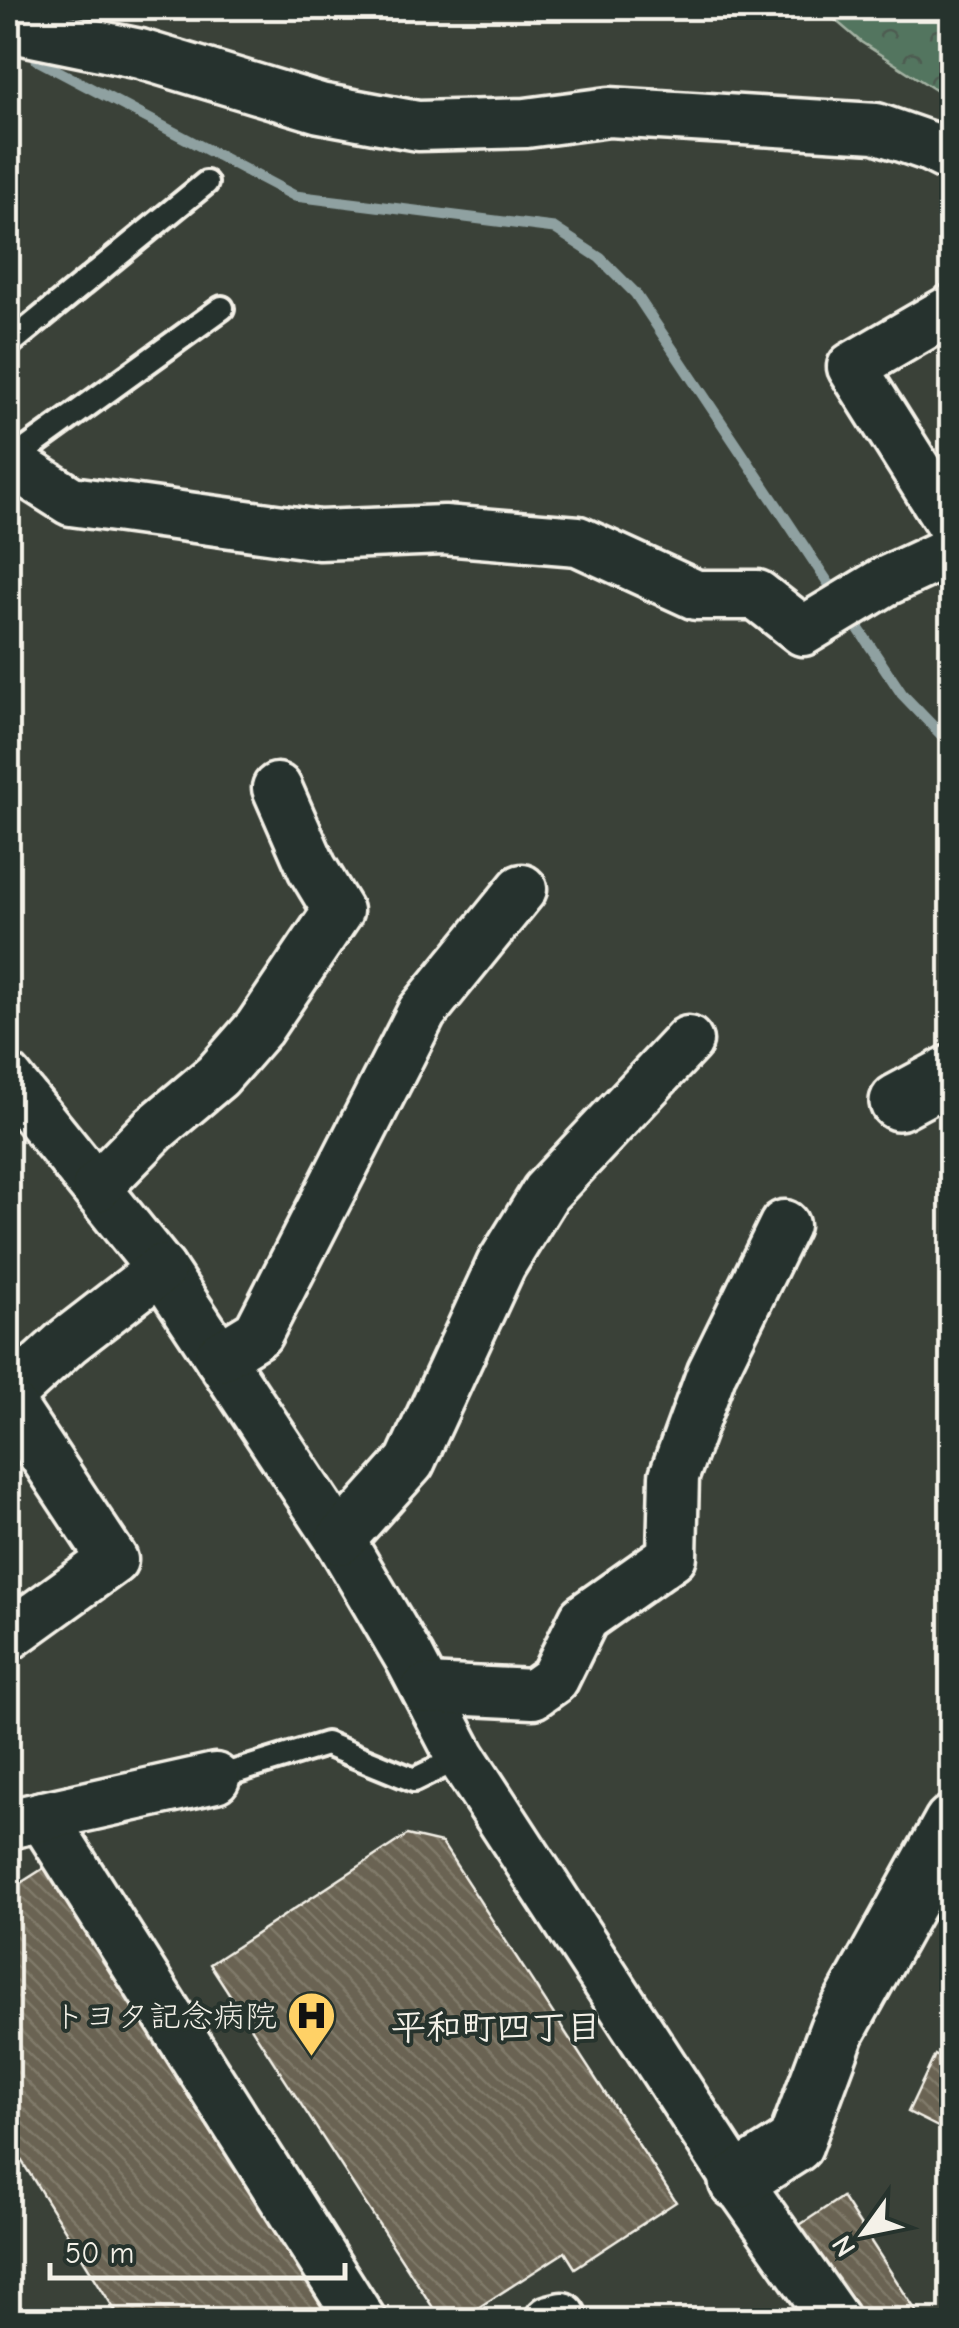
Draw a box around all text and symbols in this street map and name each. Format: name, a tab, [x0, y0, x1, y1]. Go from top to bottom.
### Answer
hospital icon: トヨタ記念病院	[286, 1990, 338, 2058]
place label: トヨタ記念病院	[53, 1998, 277, 2035]
district label: 平和町四丁目	[391, 2007, 601, 2048]
north arrow	[814, 2183, 914, 2283]
scale bar	[50, 2218, 345, 2280]
text: N	[825, 2230, 862, 2262]
text: 50 m	[65, 2236, 134, 2271]

